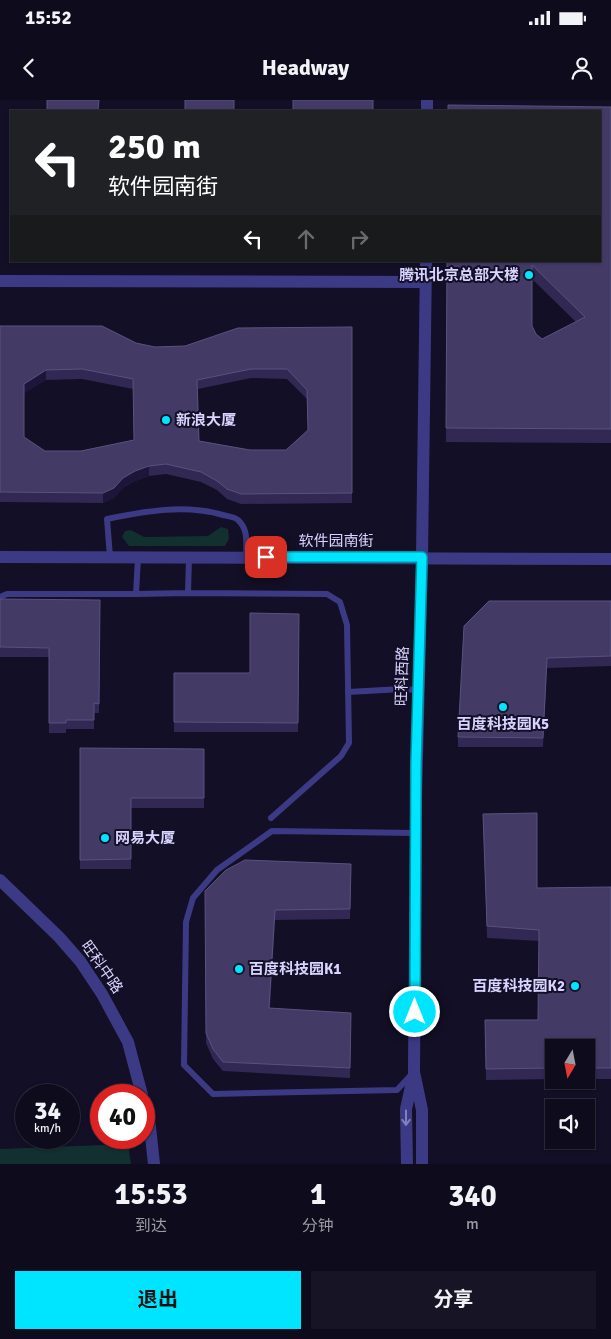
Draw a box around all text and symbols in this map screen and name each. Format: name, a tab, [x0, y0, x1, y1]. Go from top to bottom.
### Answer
text: 15:52	[25, 6, 72, 30]
icon: back	[15, 54, 43, 82]
text: Headway	[262, 54, 349, 81]
icon: person	[568, 54, 596, 82]
text: 250 m	[108, 125, 201, 168]
icon: left	[25, 130, 90, 195]
text: 软件园南街	[108, 173, 218, 200]
icon: left	[239, 225, 267, 253]
icon: ahead	[292, 225, 320, 253]
icon: right	[345, 225, 373, 253]
place label: 腾讯北京总部大楼	[399, 266, 519, 284]
marker: 腾讯北京总部大楼	[523, 269, 535, 281]
place label: 新浪大厦	[176, 411, 236, 429]
marker: 新浪大厦	[160, 414, 172, 426]
street label: 软件园南街	[298, 532, 374, 550]
pin	[245, 536, 287, 578]
icon: arrive	[252, 543, 280, 571]
street label: 旺科西路	[392, 646, 412, 706]
marker: 百度科技园K5	[497, 701, 509, 713]
place label: 百度科技园K5	[457, 715, 549, 733]
place label: 网易大厦	[115, 829, 175, 847]
marker: 网易大厦	[99, 832, 111, 844]
street label: 旺科中路	[77, 937, 127, 997]
place label: 百度科技园K1	[249, 960, 341, 978]
marker: 百度科技园K1	[233, 963, 245, 975]
place label: 百度科技园K2	[473, 977, 565, 995]
marker: 百度科技园K2	[569, 980, 581, 992]
position arrow	[388, 985, 440, 1037]
north arrow	[545, 1039, 595, 1089]
map controls	[545, 1039, 595, 1149]
speed limit sign: 40	[90, 1084, 155, 1149]
text: 34	[34, 1095, 61, 1126]
button: sound	[545, 1099, 595, 1149]
one-way arrow	[401, 1109, 411, 1125]
text: km/h	[34, 1121, 61, 1136]
text: 15:53	[114, 1176, 188, 1213]
text: 1	[310, 1176, 326, 1213]
text: 340	[448, 1178, 497, 1215]
text: m	[466, 1214, 479, 1234]
text: 到达	[135, 1216, 167, 1236]
text: 分钟	[302, 1216, 334, 1236]
button: 退出	[15, 1271, 301, 1329]
button: 分享	[311, 1271, 596, 1329]

